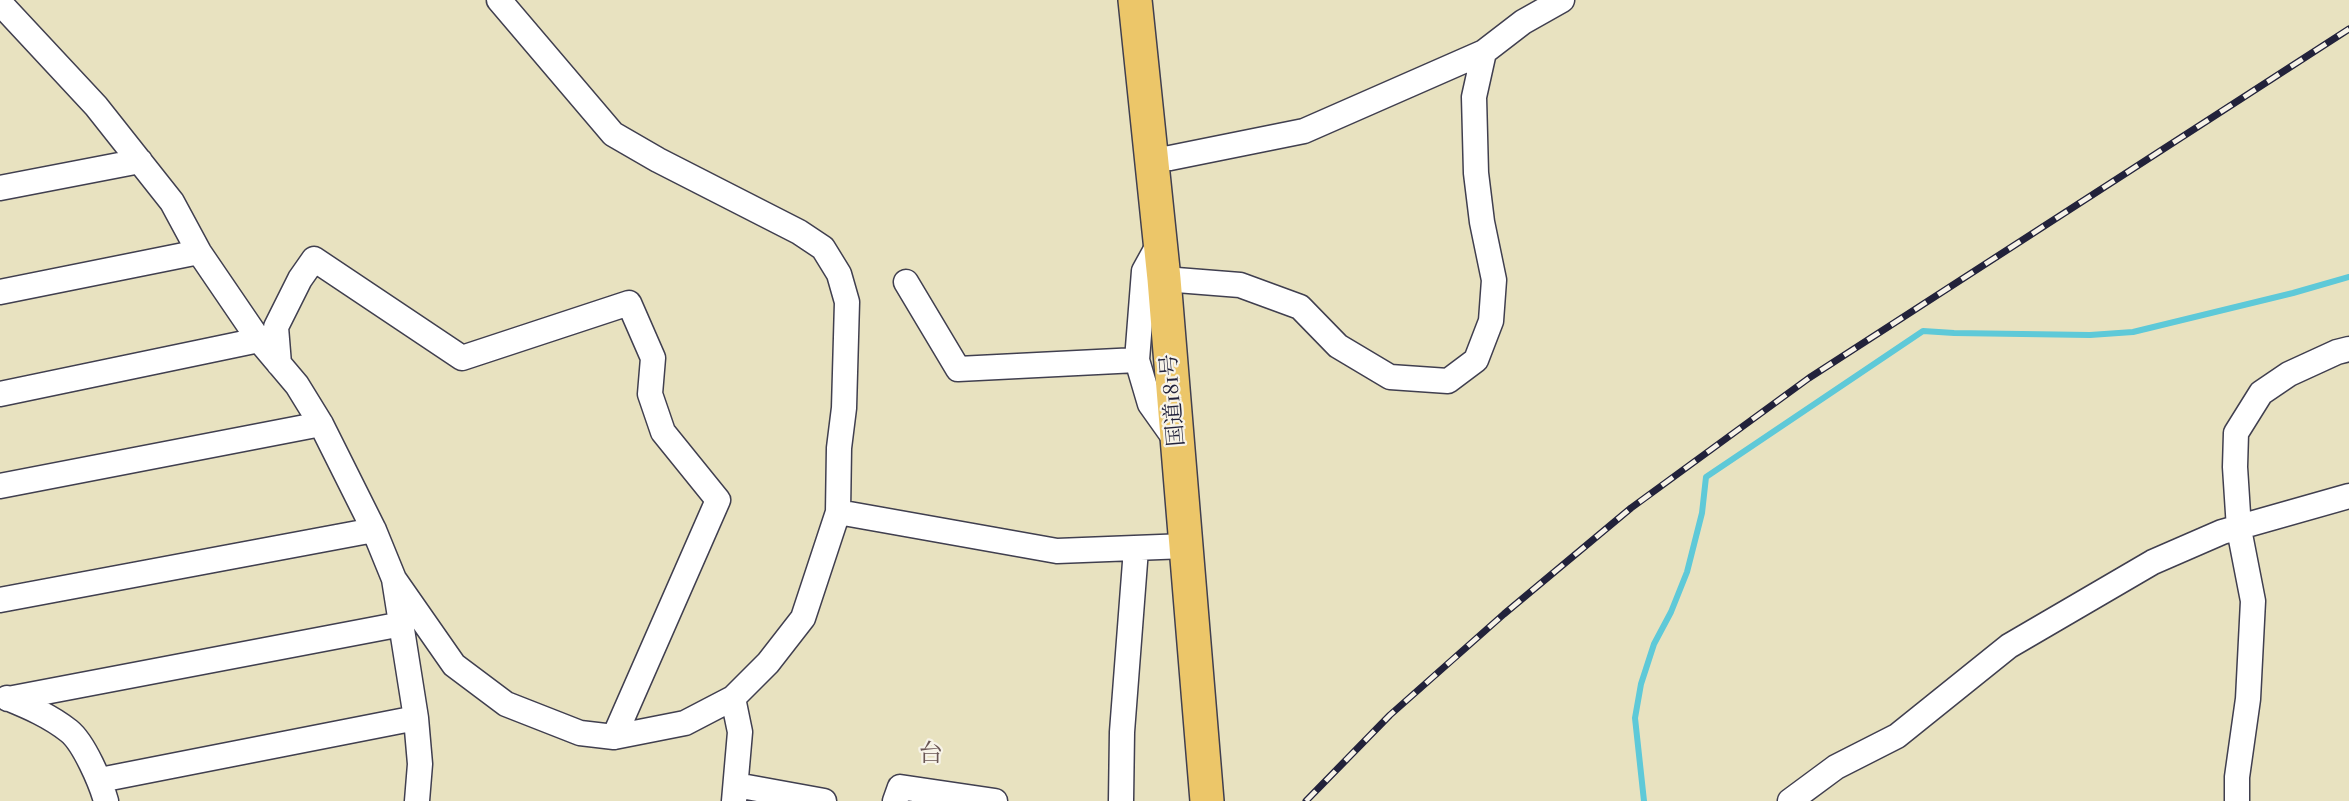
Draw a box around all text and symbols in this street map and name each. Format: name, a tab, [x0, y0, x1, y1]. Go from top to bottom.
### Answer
street label: 国道181号	[1157, 353, 1191, 447]
district label: 台	[919, 741, 943, 769]

